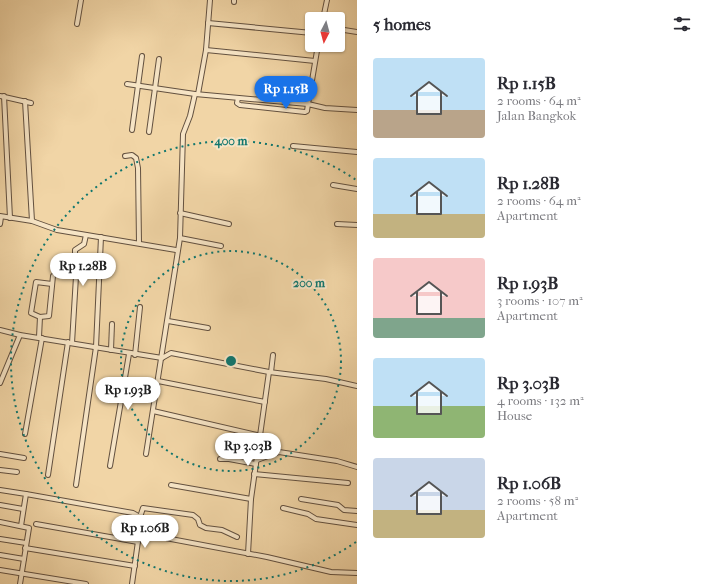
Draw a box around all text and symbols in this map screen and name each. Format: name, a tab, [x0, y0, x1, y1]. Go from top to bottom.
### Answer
north arrow	[305, 12, 345, 52]
map controls	[305, 12, 345, 52]
icon: filters	[671, 13, 693, 35]
text: 5 homes	[373, 14, 431, 34]
text: Rp 1.15B	[497, 73, 556, 93]
icon: home	[405, 74, 453, 122]
pin: Rp 1.15B	[245, 76, 327, 110]
text: Rp 1.15B	[263, 81, 309, 96]
text: 2 rooms · 64 m²	[497, 93, 581, 108]
text: Jalan Bangkok	[497, 108, 576, 123]
text: 400 m	[214, 134, 248, 149]
text: Rp 1.28B	[497, 173, 560, 193]
icon: home	[405, 174, 453, 222]
text: 2 rooms · 64 m²	[497, 193, 581, 208]
text: Apartment	[497, 208, 558, 223]
pin: Rp 1.28B	[42, 253, 124, 287]
text: Rp 1.28B	[59, 258, 107, 273]
text: Rp 1.93B	[497, 273, 558, 293]
icon: home	[405, 274, 453, 322]
text: 200 m	[293, 276, 326, 290]
text: 3 rooms · 107 m²	[497, 293, 583, 308]
text: Apartment	[497, 308, 558, 323]
centre of rings	[224, 354, 238, 368]
text: Rp 3.03B	[497, 373, 560, 393]
icon: home	[405, 374, 453, 422]
pin: Rp 1.93B	[87, 377, 169, 411]
text: Rp 1.93B	[105, 382, 151, 397]
text: 4 rooms · 132 m²	[497, 393, 584, 408]
text: House	[497, 408, 532, 423]
pin: Rp 3.03B	[207, 433, 289, 467]
text: Rp 3.03B	[224, 438, 272, 453]
text: Rp 1.06B	[497, 473, 561, 493]
icon: home	[405, 474, 453, 522]
text: 2 rooms · 58 m²	[497, 493, 578, 508]
text: Apartment	[497, 508, 558, 523]
pin: Rp 1.06B	[104, 515, 186, 549]
text: Rp 1.06B	[120, 520, 170, 535]

